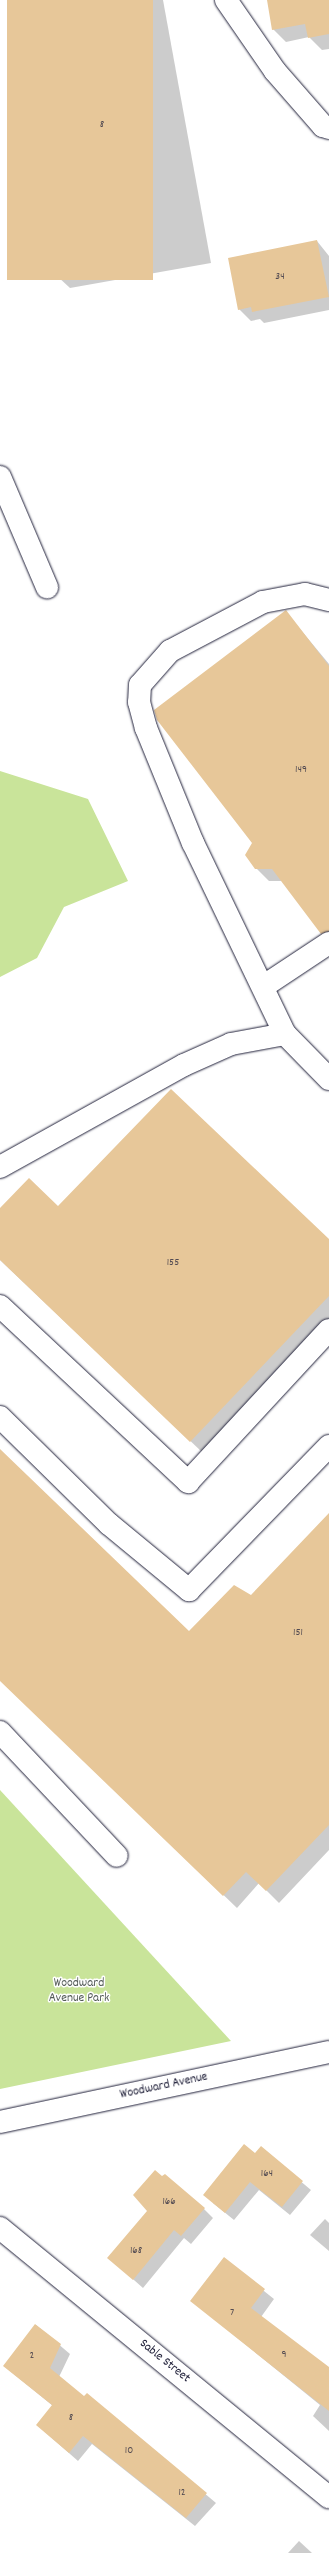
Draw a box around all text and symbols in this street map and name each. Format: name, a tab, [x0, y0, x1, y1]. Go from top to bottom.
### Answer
house number: 8	[100, 118, 104, 132]
house number: 34	[275, 270, 285, 284]
house number: 149	[295, 763, 307, 777]
house number: 155	[167, 1256, 179, 1270]
house number: 151	[293, 1626, 303, 1640]
park label: Woodward Avenue Park	[49, 1977, 109, 2008]
street label: Woodward Avenue	[119, 2070, 209, 2104]
house number: 164	[261, 2167, 273, 2181]
house number: 166	[162, 2195, 176, 2209]
house number: 168	[130, 2244, 142, 2258]
house number: 7	[230, 2306, 234, 2320]
street label: Sable Street	[135, 2337, 193, 2387]
house number: 9	[281, 2348, 287, 2362]
house number: 2	[30, 2349, 34, 2363]
house number: 8	[69, 2411, 73, 2425]
house number: 10	[125, 2444, 133, 2458]
house number: 12	[178, 2486, 186, 2500]

